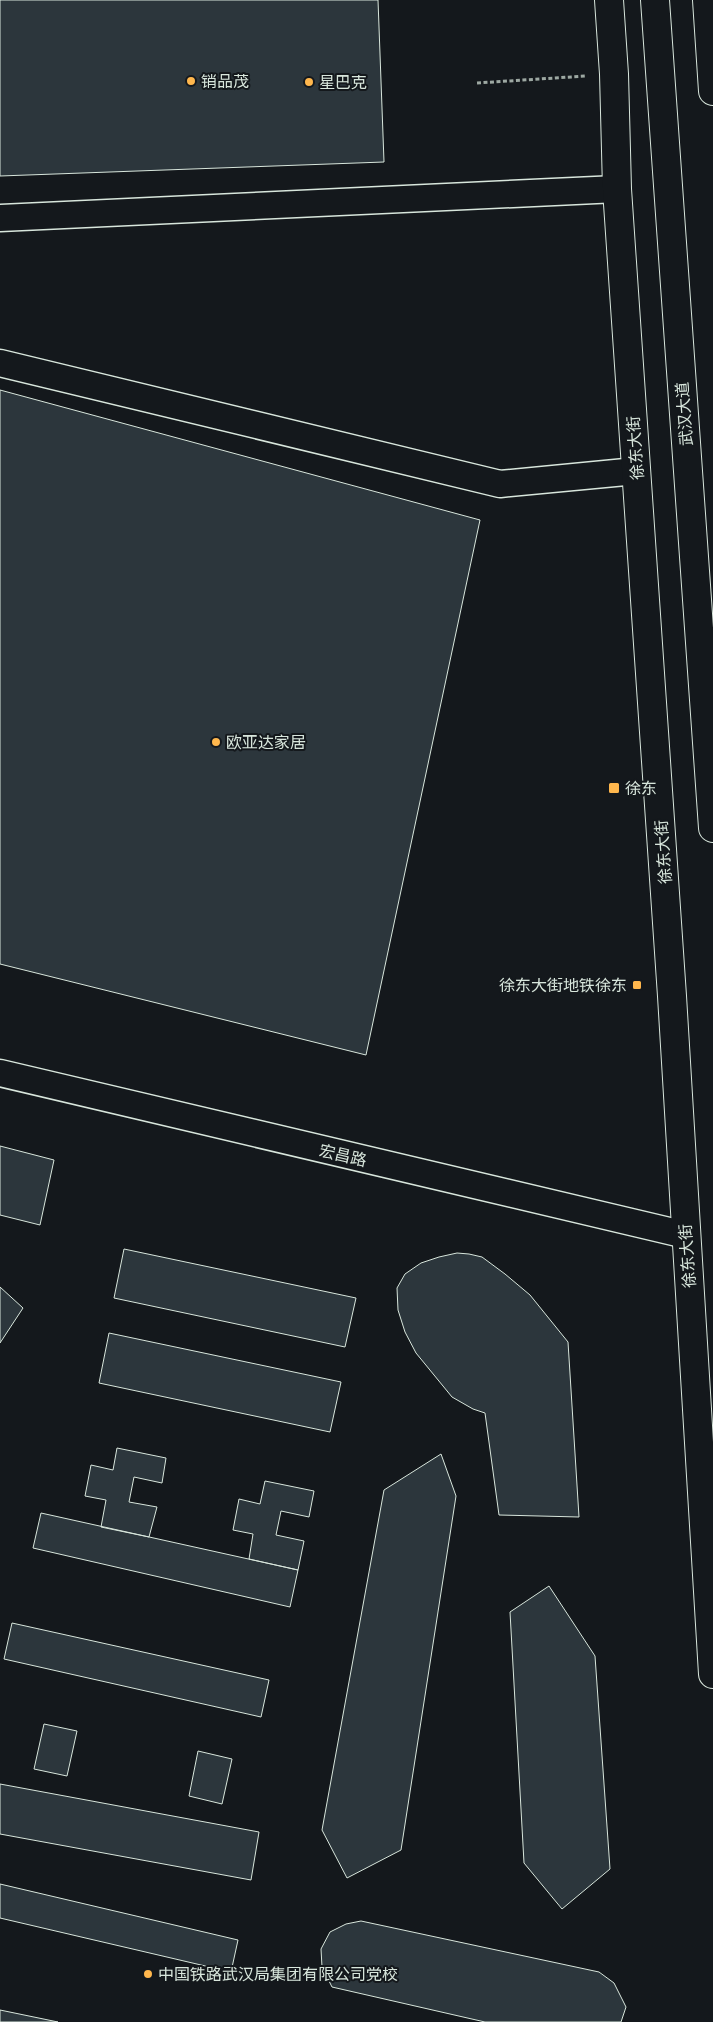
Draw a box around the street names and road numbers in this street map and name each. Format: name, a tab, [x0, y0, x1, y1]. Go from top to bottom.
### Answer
street label: 武汉大道	[673, 381, 696, 447]
street label: 徐东大街	[624, 415, 647, 481]
street label: 徐东大街	[652, 819, 675, 885]
street label: 宏昌路	[317, 1141, 368, 1170]
street label: 徐东大街	[676, 1223, 699, 1289]

